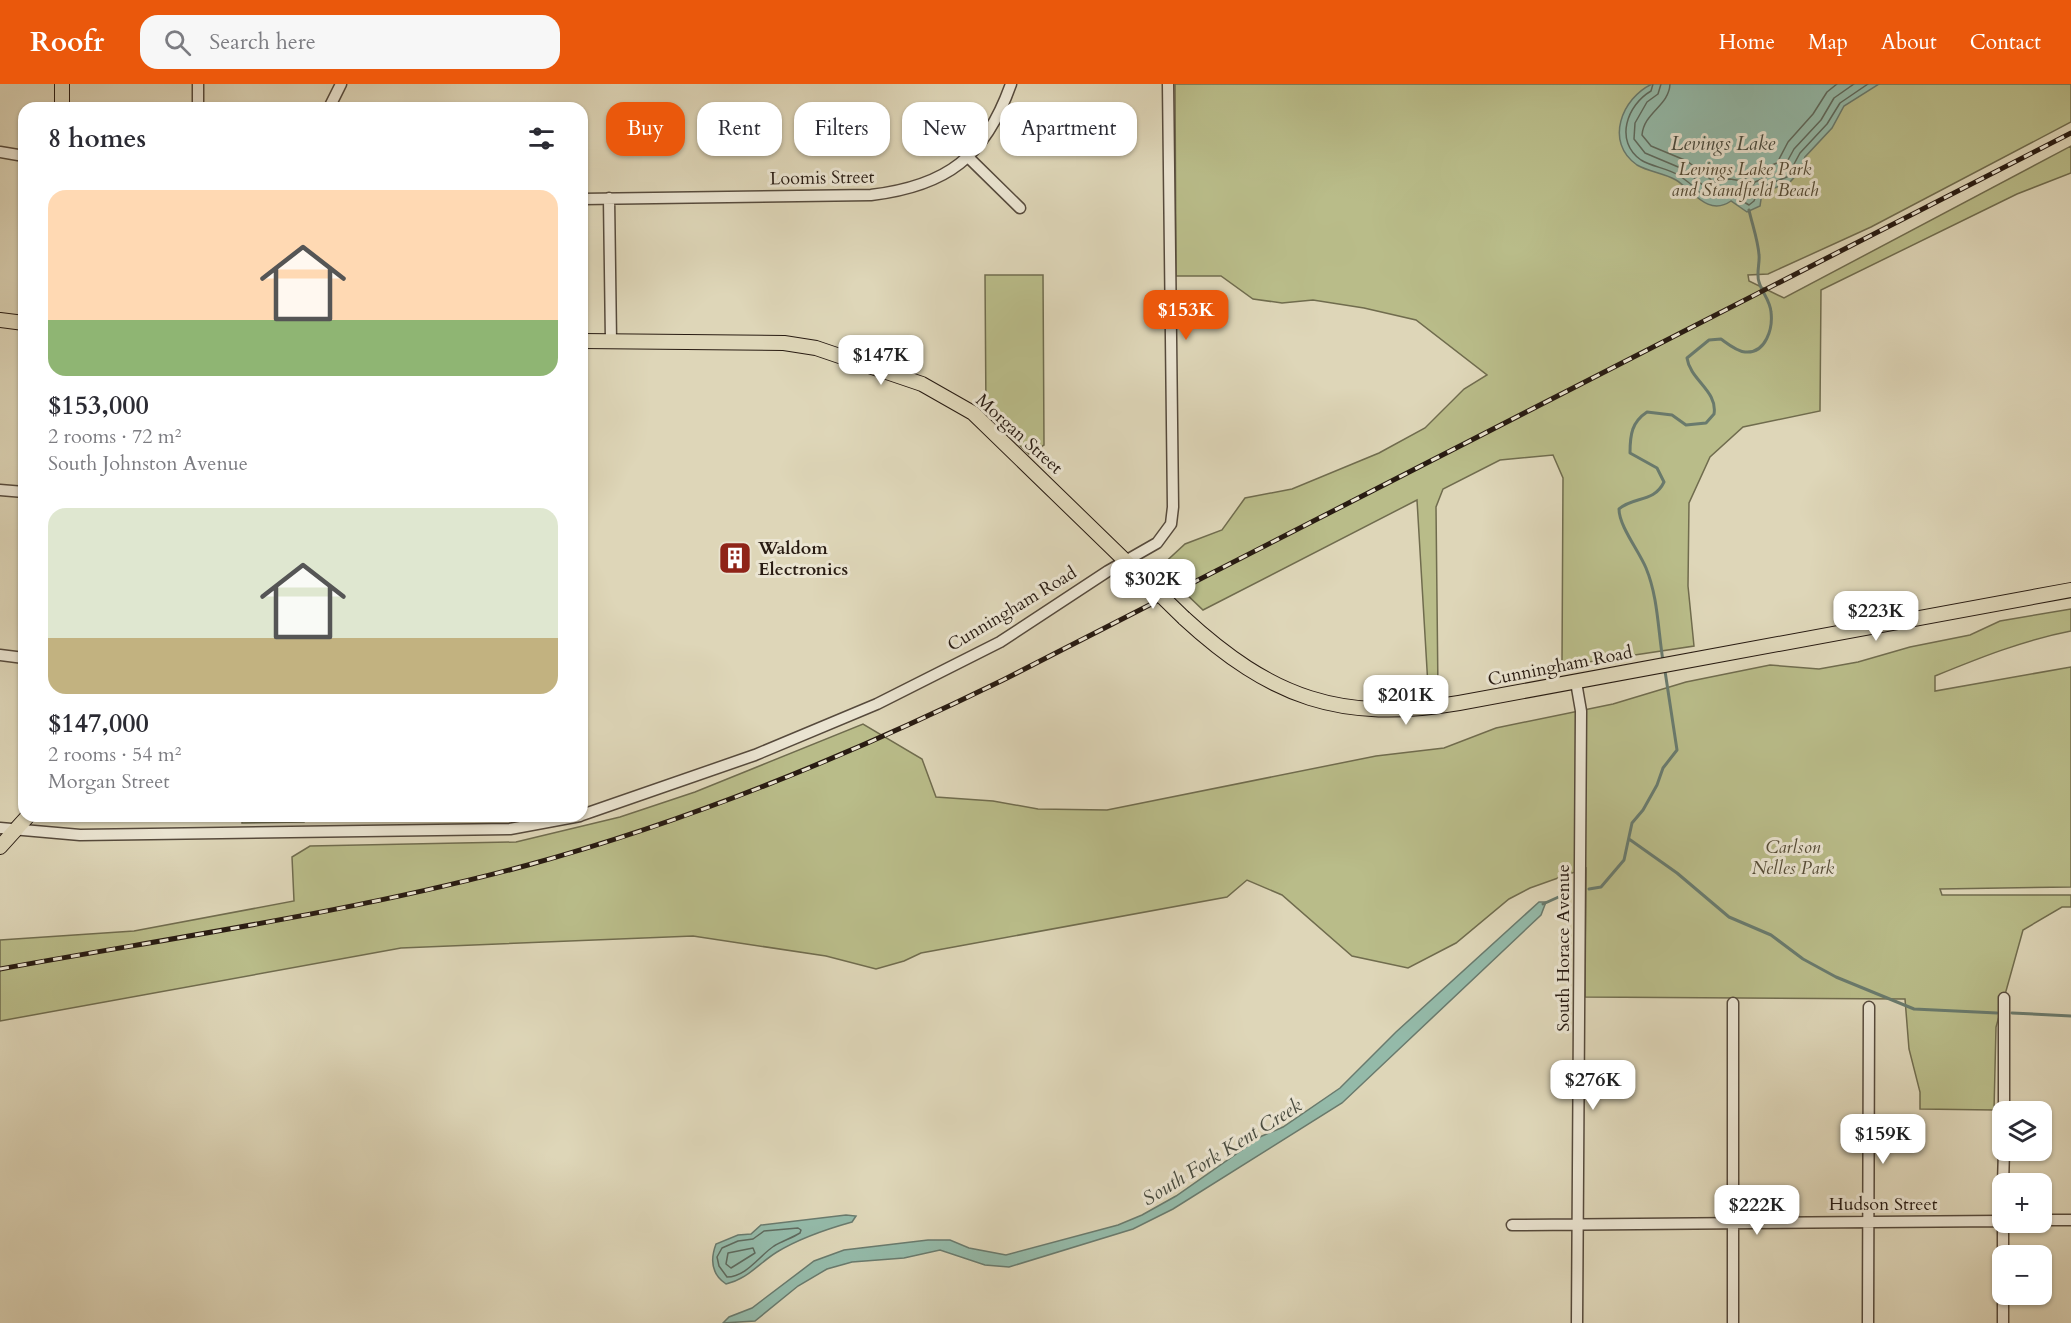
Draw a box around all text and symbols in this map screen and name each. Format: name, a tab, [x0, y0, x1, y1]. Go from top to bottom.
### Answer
search box	[140, 15, 560, 69]
text: Roofr	[30, 23, 104, 61]
icon: search	[161, 26, 194, 59]
text: Search here	[209, 27, 316, 57]
text: Home	[1719, 28, 1775, 57]
text: Map	[1808, 28, 1848, 57]
text: About	[1881, 28, 1937, 57]
text: Contact	[1970, 28, 2041, 57]
chip: Buy	[606, 102, 685, 156]
chip: Rent	[697, 102, 782, 156]
chip: Filters	[794, 102, 890, 156]
chip: New	[902, 102, 988, 156]
chip: Apartment	[1000, 102, 1137, 156]
text: 8 homes	[48, 121, 146, 156]
icon: filters	[525, 122, 558, 155]
water label: Levings Lake	[1671, 130, 1776, 157]
park label: Levings Lake Park and Standfield Beach	[1671, 157, 1819, 203]
street label: Loomis Street	[769, 165, 875, 191]
icon: home	[249, 229, 357, 337]
pin: $153K	[1144, 290, 1228, 341]
text: $153K	[1157, 296, 1215, 323]
pin: $147K	[839, 335, 923, 386]
text: $147K	[852, 341, 910, 368]
text: $153,000	[48, 388, 149, 423]
street label: Morgan Street	[970, 388, 1068, 480]
text: 2 rooms · 72 m²	[48, 423, 181, 450]
text: South Johnston Avenue	[48, 450, 248, 477]
place label: Waldom Electronics	[757, 536, 848, 582]
building icon: Waldom Electronics	[717, 540, 753, 576]
icon: home	[249, 547, 357, 655]
pin: $302K	[1111, 559, 1195, 610]
street label: Cunningham Road	[943, 560, 1082, 658]
text: $302K	[1124, 565, 1182, 592]
pin: $223K	[1834, 591, 1918, 642]
text: $223K	[1847, 597, 1905, 624]
street label: Cunningham Road	[1486, 640, 1635, 692]
pin: $201K	[1364, 675, 1448, 726]
text: $201K	[1377, 681, 1435, 708]
text: $147,000	[48, 706, 149, 741]
text: 2 rooms · 54 m²	[48, 741, 181, 768]
text: Morgan Street	[48, 768, 170, 795]
park label: Carlson Nelles Park	[1752, 835, 1834, 881]
street label: South Horace Avenue	[1551, 864, 1576, 1032]
pin: $276K	[1551, 1060, 1635, 1111]
text: $276K	[1564, 1066, 1622, 1093]
water label: South Fork Kent Creek	[1137, 1092, 1307, 1212]
map controls	[1992, 1101, 2052, 1305]
button: layers	[1992, 1101, 2052, 1161]
pin: $159K	[1841, 1114, 1925, 1165]
text: $159K	[1854, 1120, 1912, 1147]
button: +	[1992, 1173, 2052, 1233]
pin: $222K	[1715, 1185, 1799, 1236]
text: $222K	[1728, 1191, 1786, 1218]
street label: Hudson Street	[1829, 1192, 1938, 1217]
button: −	[1992, 1245, 2052, 1305]

